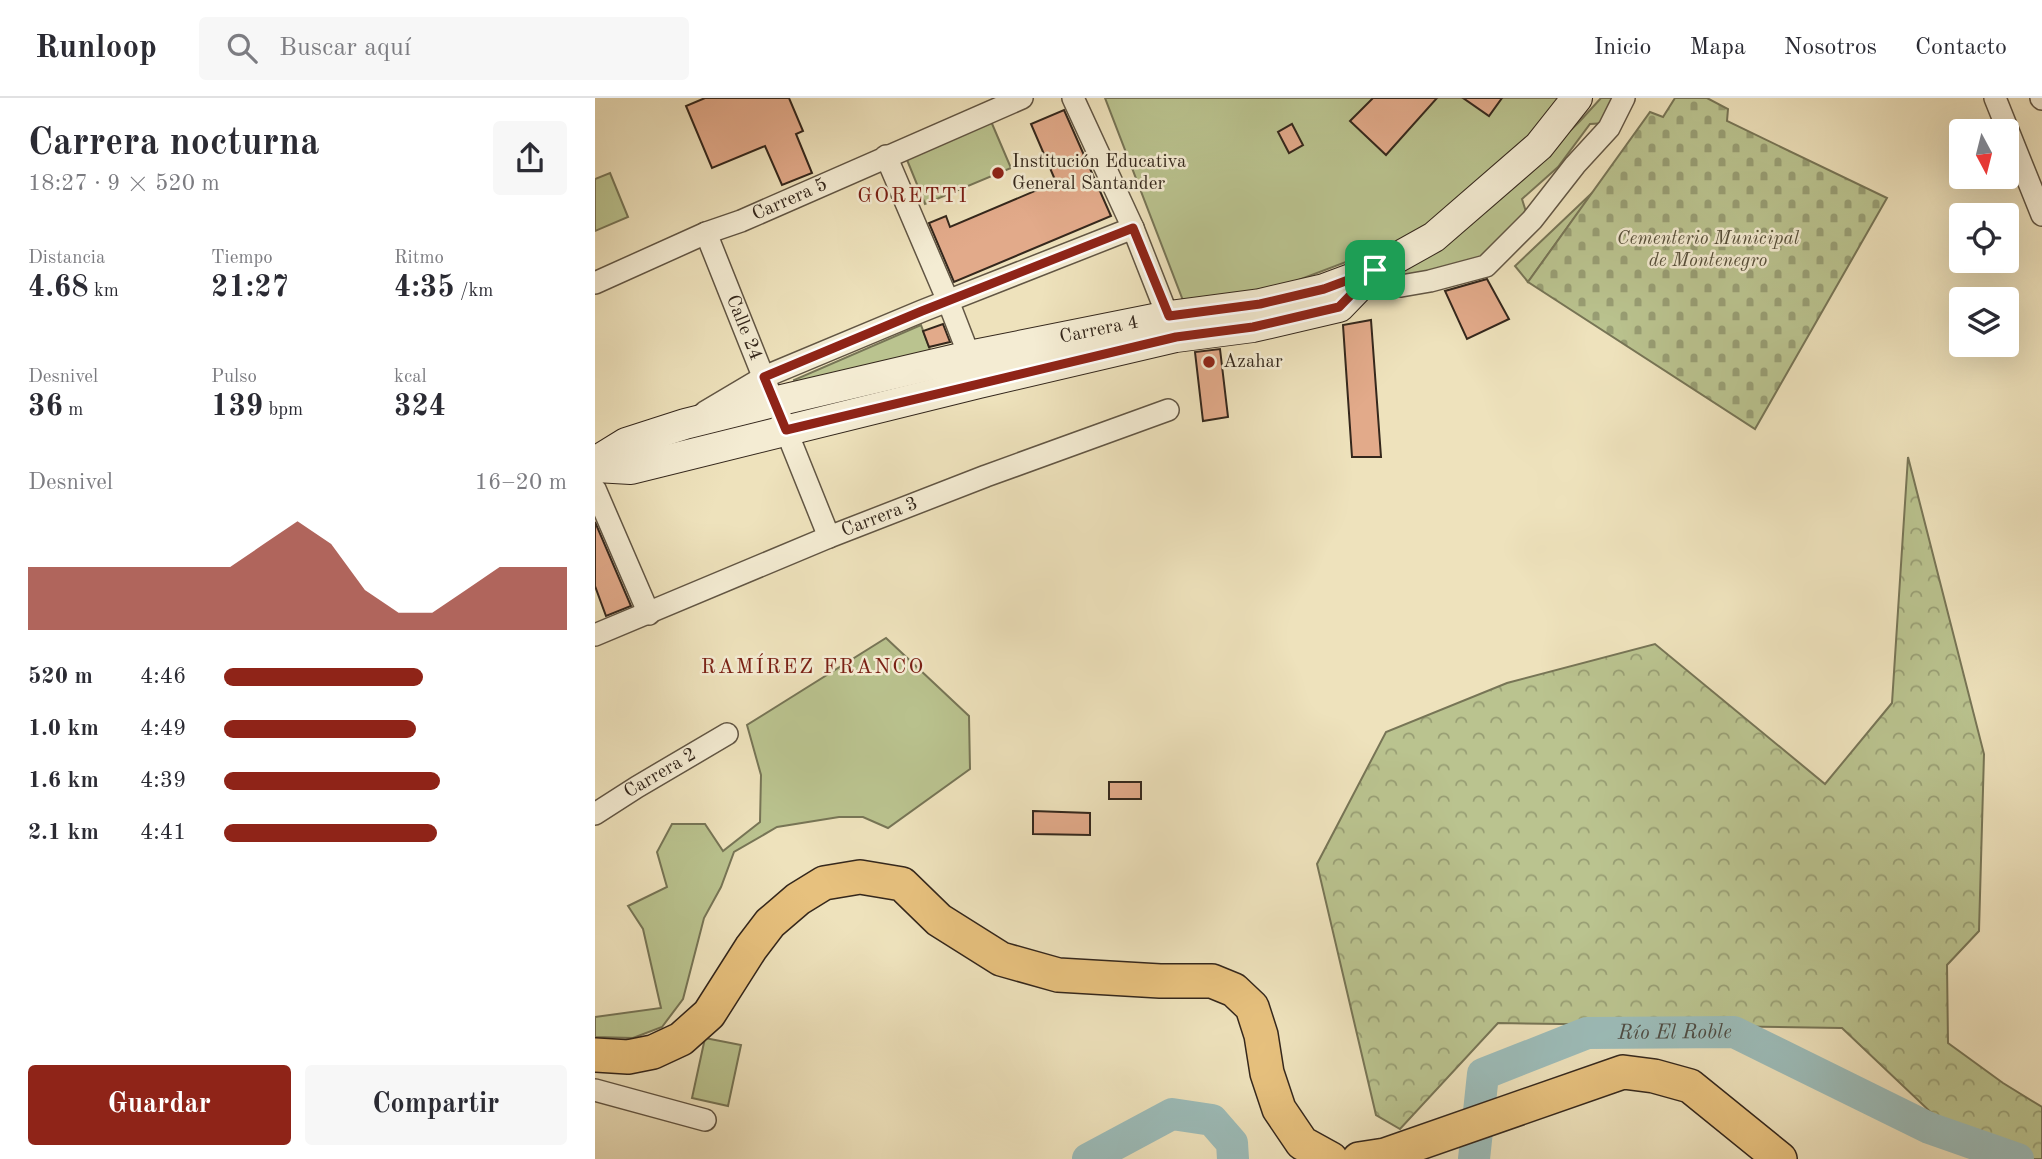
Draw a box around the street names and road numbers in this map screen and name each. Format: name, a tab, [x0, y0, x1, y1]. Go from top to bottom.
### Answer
street label: Carrera 5	[749, 175, 830, 224]
street label: Calle 24	[722, 292, 765, 363]
street label: Carrera 4	[1058, 313, 1140, 347]
street label: Carrera 3	[839, 494, 920, 541]
street label: Carrera 2	[621, 745, 700, 802]

